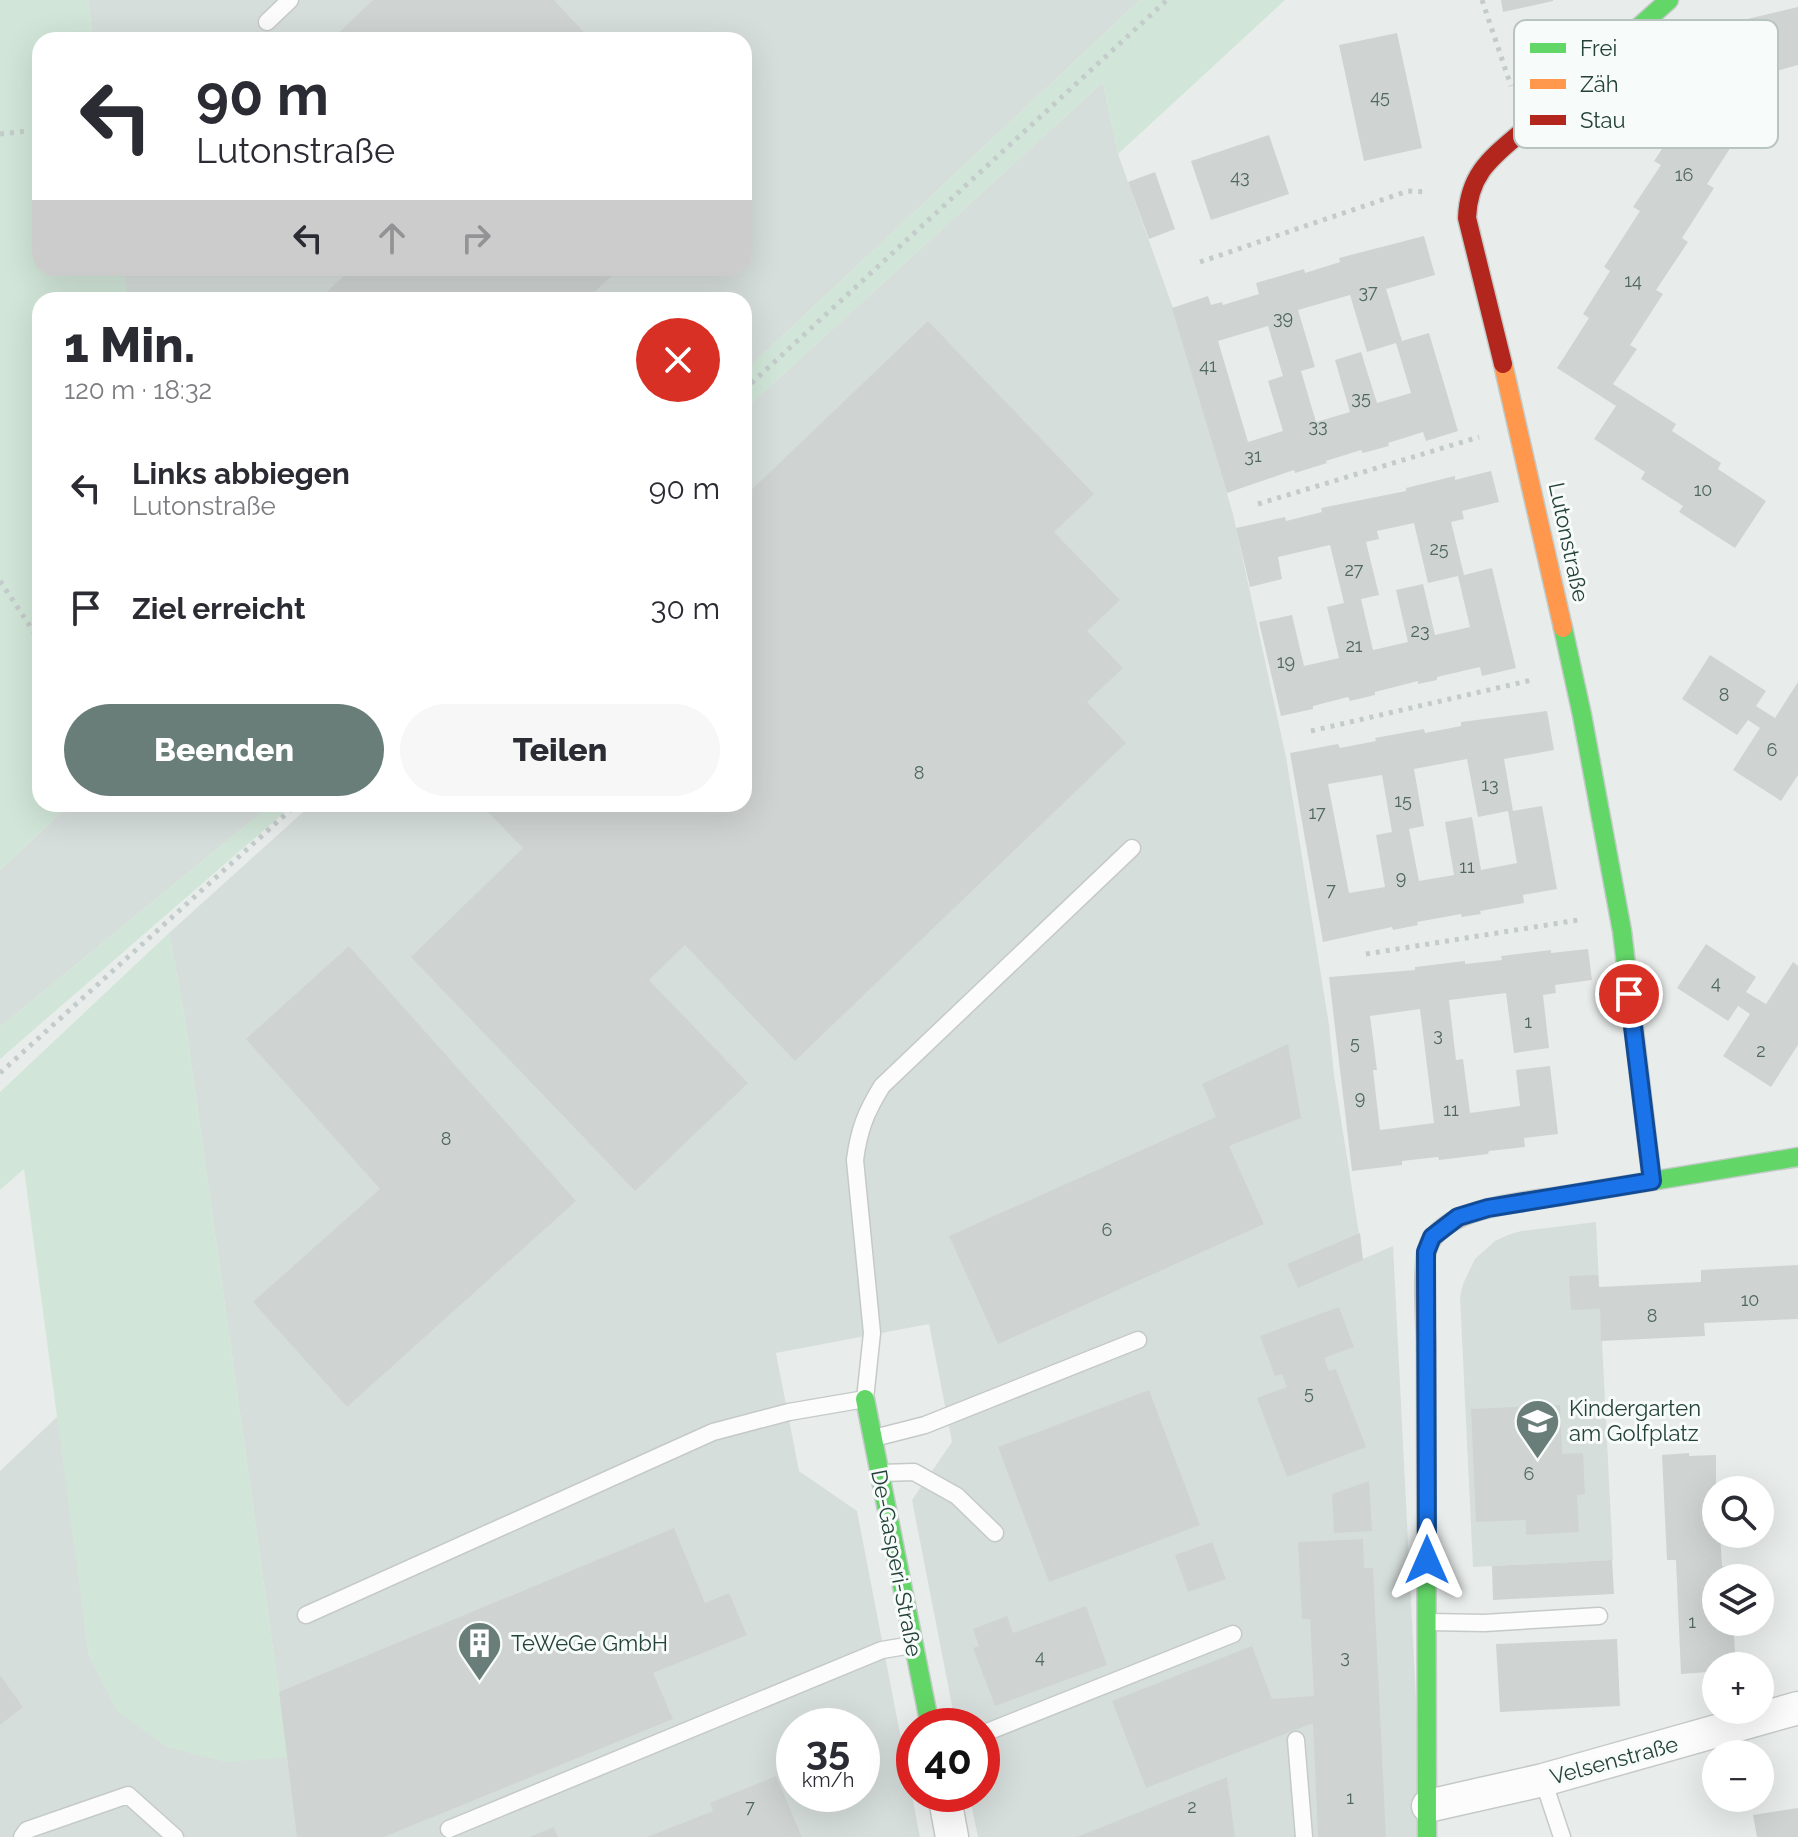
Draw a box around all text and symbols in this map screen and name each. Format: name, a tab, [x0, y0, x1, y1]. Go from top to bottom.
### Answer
legend	[1514, 20, 1778, 148]
text: Frei	[1580, 35, 1617, 61]
text: 90 m	[196, 62, 329, 128]
icon: left	[64, 64, 168, 168]
text: Zäh	[1580, 71, 1619, 97]
house number: 45	[1370, 86, 1390, 107]
text: Stau	[1580, 107, 1626, 133]
text: Lutonstraße	[196, 129, 395, 171]
house number: 16	[1675, 164, 1693, 185]
house number: 43	[1230, 166, 1250, 187]
icon: left	[286, 216, 330, 260]
icon: ahead	[370, 216, 414, 260]
icon: right	[454, 216, 498, 260]
house number: 14	[1624, 270, 1642, 291]
house number: 37	[1358, 281, 1378, 302]
house number: 39	[1273, 307, 1293, 328]
text: 1 Min.	[64, 317, 195, 373]
button: close	[636, 318, 720, 402]
house number: 41	[1199, 355, 1217, 376]
text: 120 m · 18:32	[64, 375, 212, 405]
house number: 35	[1351, 387, 1371, 408]
house number: 33	[1308, 415, 1328, 436]
house number: 31	[1244, 445, 1262, 466]
text: Links abbiegen	[132, 456, 350, 491]
icon: left	[64, 466, 108, 510]
text: 90 m	[649, 471, 720, 506]
house number: 10	[1694, 479, 1712, 500]
street label: Lutonstraße	[1544, 480, 1594, 604]
text: Lutonstraße	[132, 491, 276, 521]
house number: 25	[1429, 538, 1449, 559]
house number: 27	[1344, 559, 1364, 580]
icon: arrive	[64, 586, 108, 630]
text: Ziel erreicht	[132, 591, 305, 626]
text: 30 m	[650, 591, 720, 626]
house number: 23	[1411, 620, 1430, 641]
house number: 21	[1345, 635, 1363, 656]
house number: 19	[1277, 651, 1295, 672]
house number: 8	[1719, 684, 1729, 705]
button: Beenden	[64, 704, 384, 796]
button: Teilen	[400, 704, 720, 796]
house number: 6	[1767, 739, 1778, 760]
house number: 8	[914, 762, 924, 783]
house number: 13	[1481, 774, 1499, 795]
house number: 15	[1394, 790, 1412, 811]
house number: 17	[1308, 802, 1326, 823]
house number: 11	[1459, 856, 1475, 877]
house number: 9	[1396, 867, 1406, 888]
house number: 7	[1326, 879, 1336, 900]
pin	[1595, 960, 1663, 1028]
icon: arrive	[1607, 972, 1651, 1016]
house number: 4	[1711, 972, 1721, 993]
house number: 1	[1524, 1011, 1532, 1032]
house number: 3	[1433, 1024, 1443, 1045]
house number: 5	[1350, 1032, 1360, 1053]
house number: 2	[1756, 1040, 1766, 1061]
house number: 9	[1355, 1087, 1365, 1108]
house number: 11	[1443, 1099, 1459, 1120]
house number: 8	[441, 1128, 451, 1149]
house number: 6	[1102, 1219, 1113, 1240]
house number: 10	[1741, 1289, 1759, 1310]
house number: 8	[1647, 1305, 1657, 1326]
house number: 5	[1304, 1382, 1314, 1403]
place label: Kindergarten am Golfplatz	[1569, 1395, 1701, 1446]
school or university icon: Kindergarten am Golfplatz	[1514, 1397, 1562, 1460]
house number: 6	[1524, 1463, 1535, 1484]
street label: De-Gasperi-Straße	[866, 1467, 928, 1659]
map controls	[1702, 1476, 1774, 1812]
button: search	[1702, 1476, 1774, 1548]
position arrow	[1385, 1518, 1469, 1602]
button: layers	[1702, 1564, 1774, 1636]
house number: 1	[1688, 1611, 1696, 1632]
building icon: TeWeGe GmbH	[456, 1619, 504, 1682]
place label: TeWeGe GmbH	[511, 1630, 668, 1656]
house number: 4	[1035, 1646, 1045, 1667]
house number: 3	[1340, 1646, 1350, 1667]
button: +	[1702, 1652, 1774, 1724]
speed limit sign: 40	[896, 1708, 1000, 1812]
text: 35	[806, 1726, 850, 1773]
street label: Velsenstraße	[1547, 1730, 1681, 1790]
button: −	[1702, 1740, 1774, 1812]
text: km/h	[802, 1768, 854, 1792]
house number: 1	[1346, 1787, 1354, 1808]
house number: 7	[745, 1796, 755, 1817]
house number: 2	[1187, 1796, 1197, 1817]

